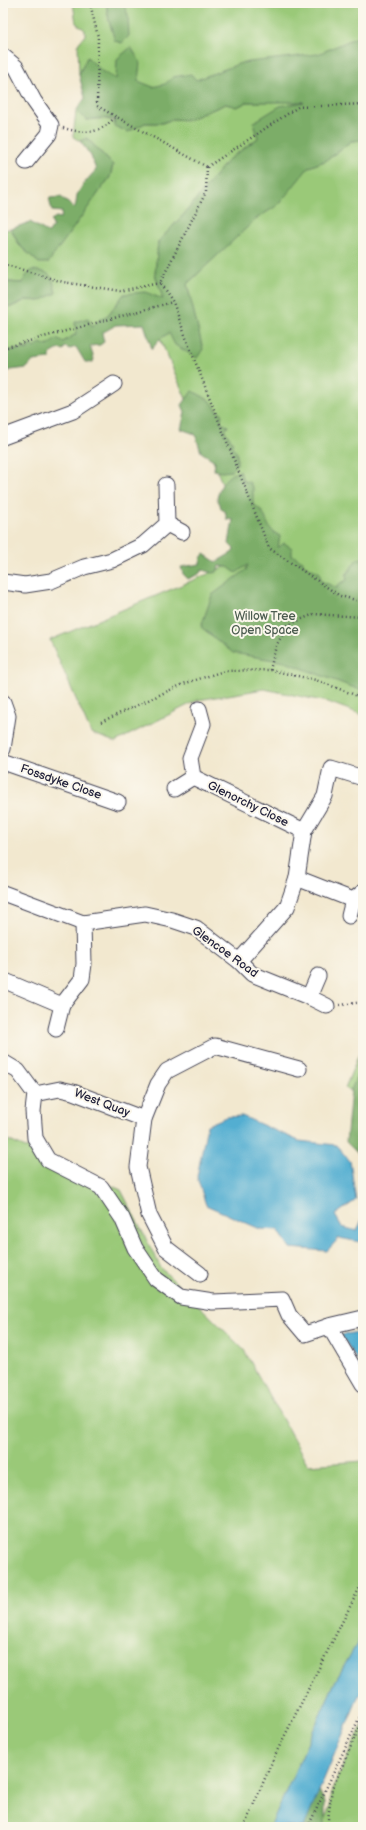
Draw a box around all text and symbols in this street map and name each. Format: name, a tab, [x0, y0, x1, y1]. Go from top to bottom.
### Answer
park label: Willow Tree Open Space	[231, 609, 299, 638]
street label: Fossdyke Close	[18, 761, 104, 803]
street label: Glenorchy Close	[205, 778, 291, 830]
street label: Glencoe Road	[189, 923, 261, 981]
street label: West Quay	[72, 1086, 133, 1121]

